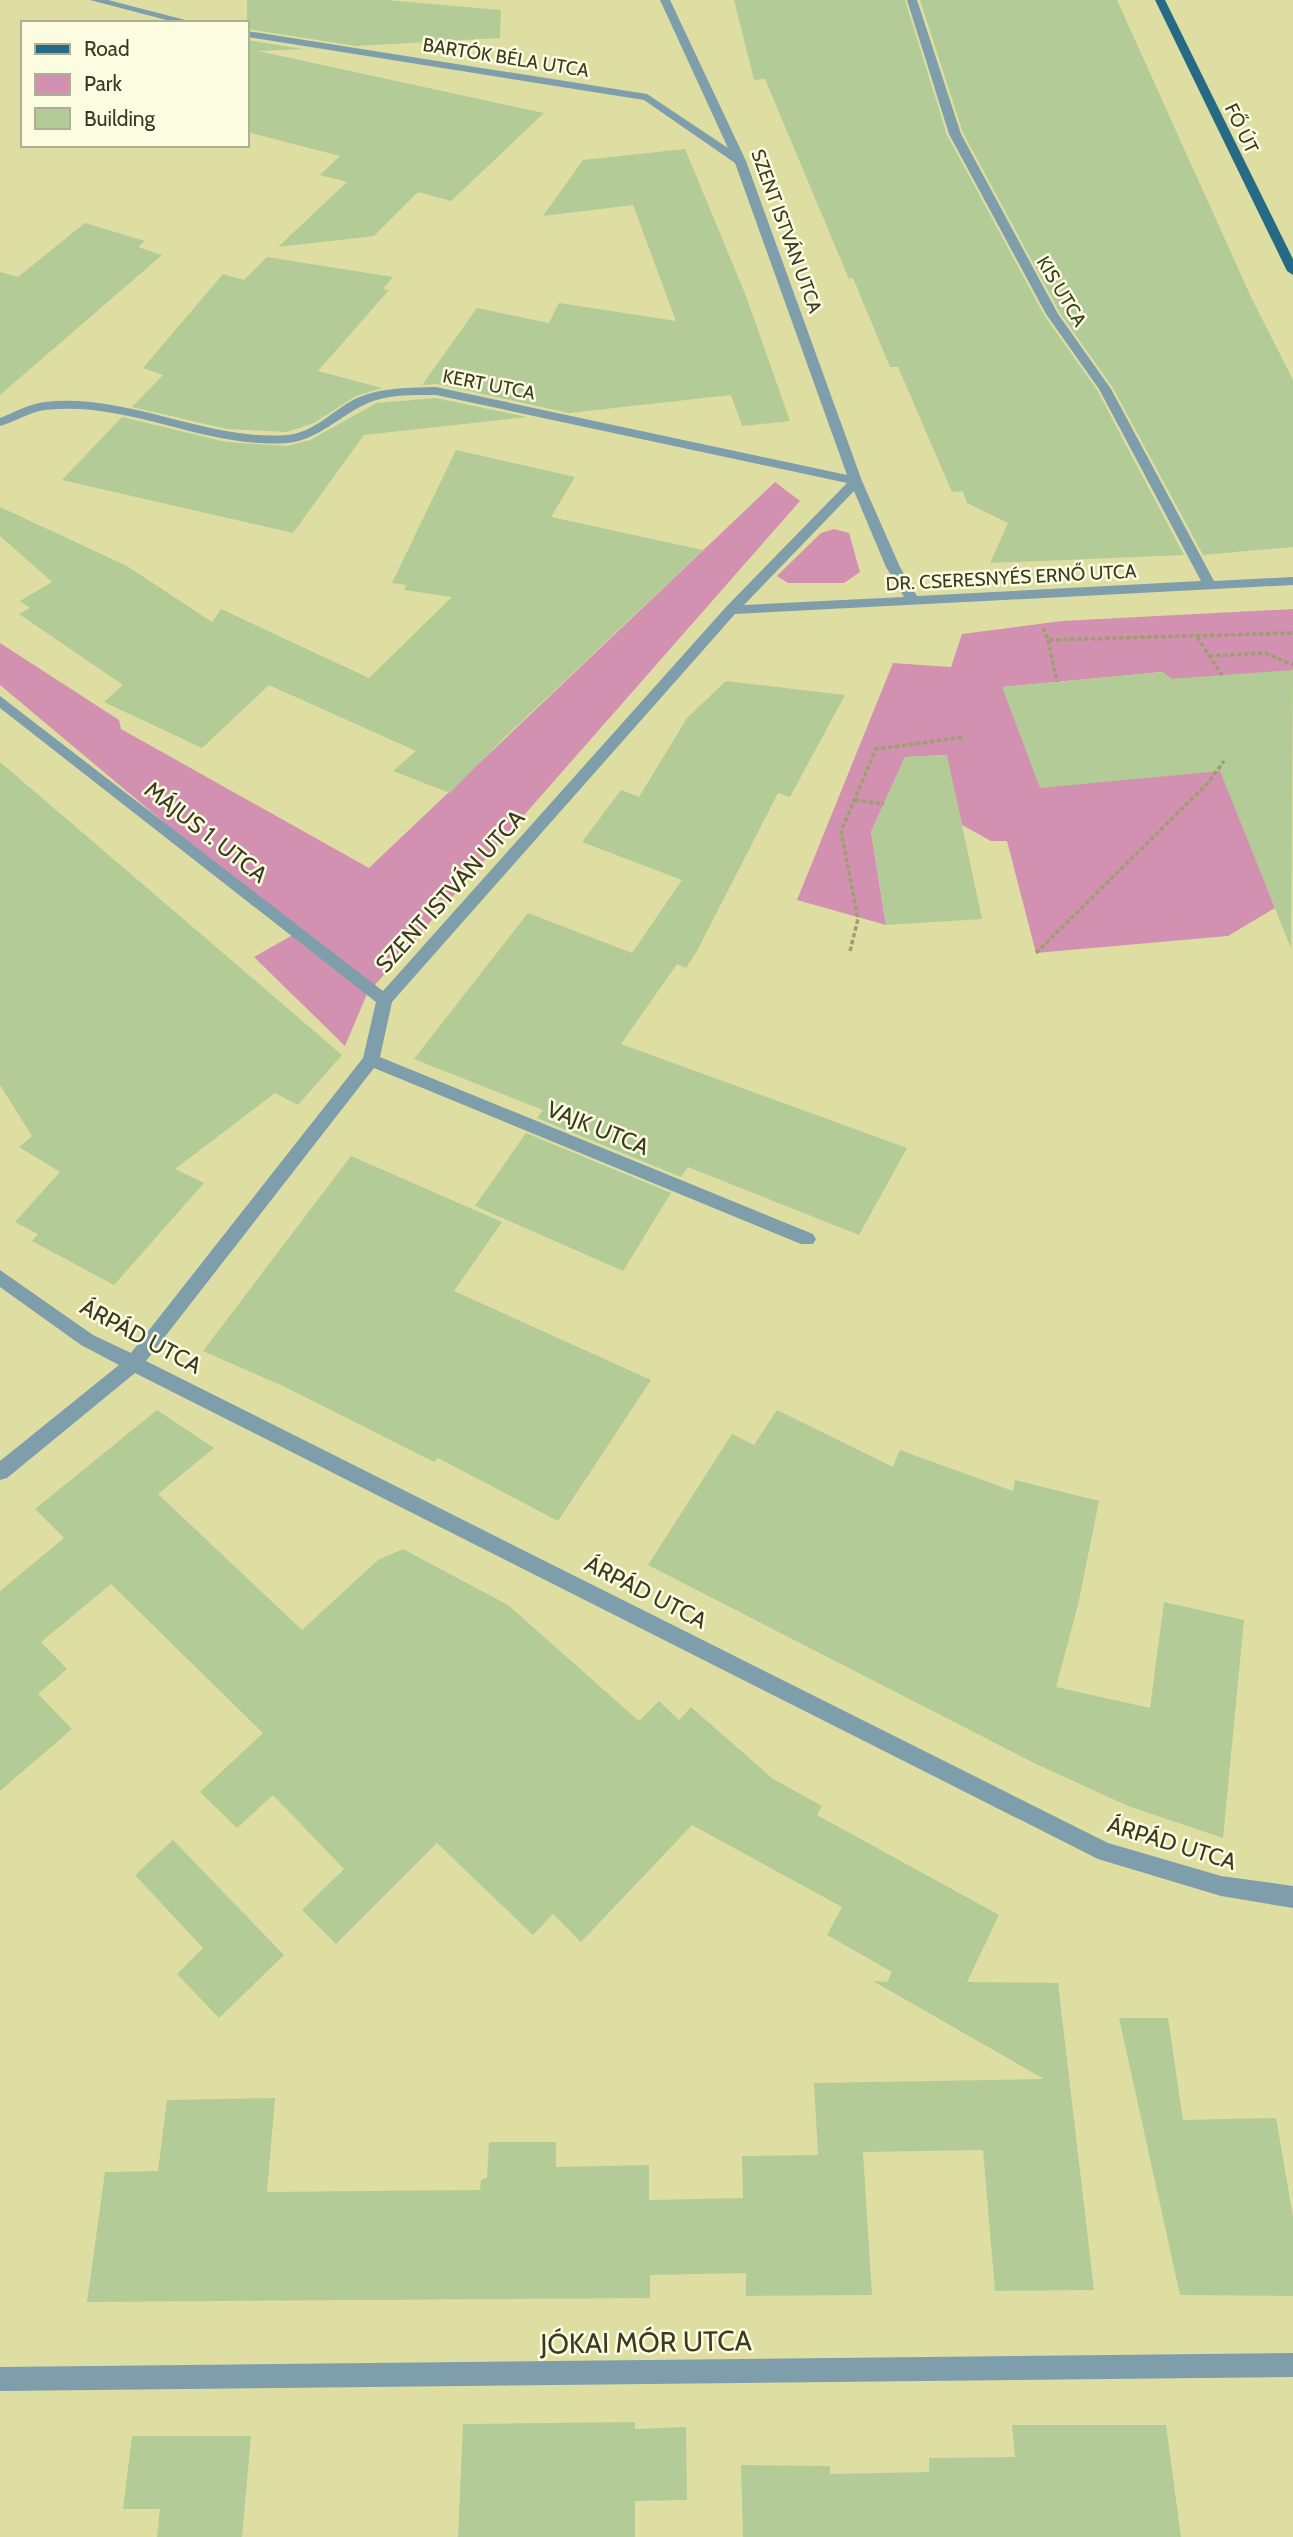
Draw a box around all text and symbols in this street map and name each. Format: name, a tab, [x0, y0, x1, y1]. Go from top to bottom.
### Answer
legend	[21, 21, 248, 147]
street label: BARTÓK BÉLA UTCA	[421, 32, 591, 82]
text: Road	[84, 36, 130, 61]
text: Park	[84, 71, 122, 96]
street label: FŐ ÚT	[1220, 99, 1264, 157]
text: Building	[84, 106, 156, 131]
street label: SZENT ISTVÁN UTCA	[746, 146, 828, 317]
street label: KIS UTCA	[1032, 252, 1092, 331]
street label: KERT UTCA	[441, 364, 537, 405]
street label: DR. CSERESNYÉS ERNŐ UTCA	[885, 558, 1137, 596]
street label: MÁJUS 1. UTCA	[139, 775, 274, 889]
street label: SZENT ISTVÁN UTCA	[369, 803, 530, 978]
street label: VAJK UTCA	[543, 1095, 653, 1161]
street label: ÁRPÁD UTCA	[76, 1292, 207, 1380]
street label: ÁRPÁD UTCA	[580, 1548, 712, 1635]
street label: ÁRPÁD UTCA	[1104, 1809, 1240, 1876]
street label: JÓKAI MÓR UTCA	[539, 2323, 753, 2361]

